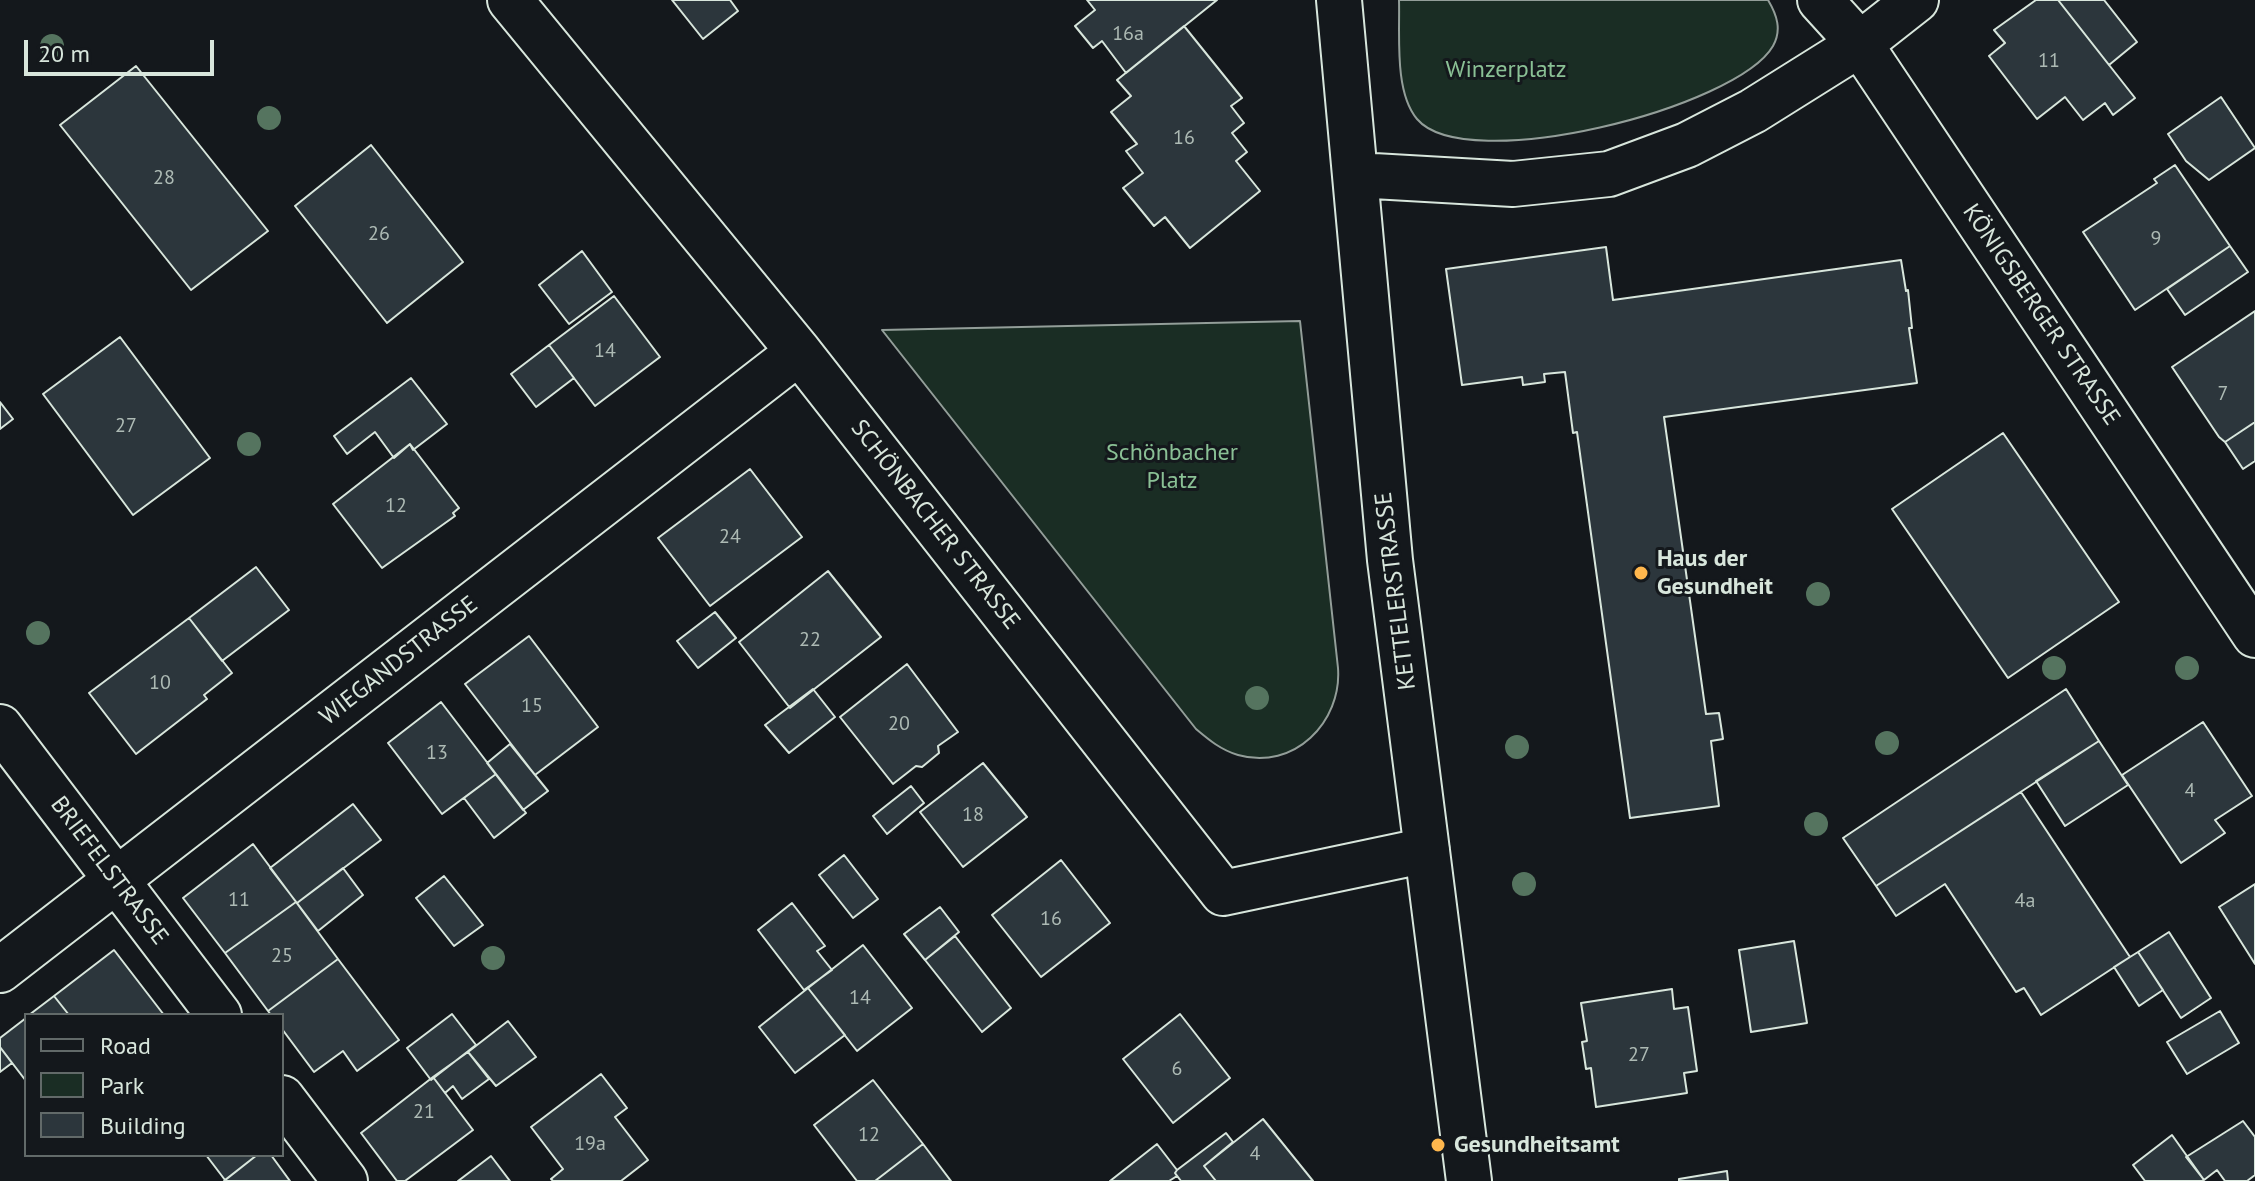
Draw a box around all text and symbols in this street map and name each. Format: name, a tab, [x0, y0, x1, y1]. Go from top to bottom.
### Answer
house number: 16a	[1112, 22, 1144, 46]
scale bar	[28, 24, 218, 74]
text: 20 m	[38, 38, 90, 69]
house number: 11	[2038, 49, 2060, 73]
park label: Winzerplatz	[1446, 56, 1566, 84]
house number: 16	[1173, 126, 1195, 150]
house number: 28	[153, 166, 175, 190]
street label: KÖNIGSBERGER STRASSE	[1956, 199, 2126, 431]
house number: 26	[368, 222, 390, 246]
house number: 9	[2151, 227, 2161, 251]
house number: 14	[594, 339, 616, 363]
house number: 7	[2218, 382, 2228, 406]
house number: 27	[115, 414, 137, 438]
street label: SCHÖNBACHER STRASSE	[844, 414, 1026, 636]
park label: Schönbacher Platz	[1106, 439, 1238, 495]
street label: KETTELERSTRASSE	[1370, 490, 1422, 692]
house number: 12	[385, 494, 407, 518]
house number: 24	[719, 525, 741, 549]
place label: Haus der Gesundheit	[1657, 545, 1773, 601]
marker: Haus der Gesundheit	[1632, 564, 1650, 582]
street label: WIEGANDSTRASSE	[314, 590, 484, 732]
house number: 22	[799, 628, 821, 652]
house number: 10	[149, 671, 171, 695]
house number: 15	[521, 694, 543, 718]
house number: 20	[888, 712, 910, 736]
house number: 13	[426, 741, 448, 765]
house number: 4	[2185, 779, 2195, 803]
street label: BRIEFELSTRASSE	[44, 791, 174, 951]
house number: 18	[962, 803, 984, 827]
house number: 11	[228, 888, 250, 912]
house number: 4a	[2015, 889, 2035, 913]
house number: 16	[1040, 907, 1062, 931]
house number: 25	[271, 944, 293, 968]
house number: 14	[849, 986, 871, 1010]
legend	[24, 1013, 284, 1157]
text: Road	[100, 1030, 151, 1061]
house number: 27	[1628, 1043, 1650, 1067]
house number: 6	[1172, 1057, 1182, 1081]
text: Park	[100, 1070, 144, 1101]
house number: 21	[413, 1100, 435, 1124]
text: Building	[100, 1110, 186, 1141]
house number: 12	[858, 1123, 880, 1147]
place label: Gesundheitsamt	[1454, 1131, 1620, 1159]
house number: 19a	[574, 1132, 606, 1156]
marker: Gesundheitsamt	[1429, 1136, 1447, 1154]
house number: 4	[1250, 1142, 1260, 1166]

